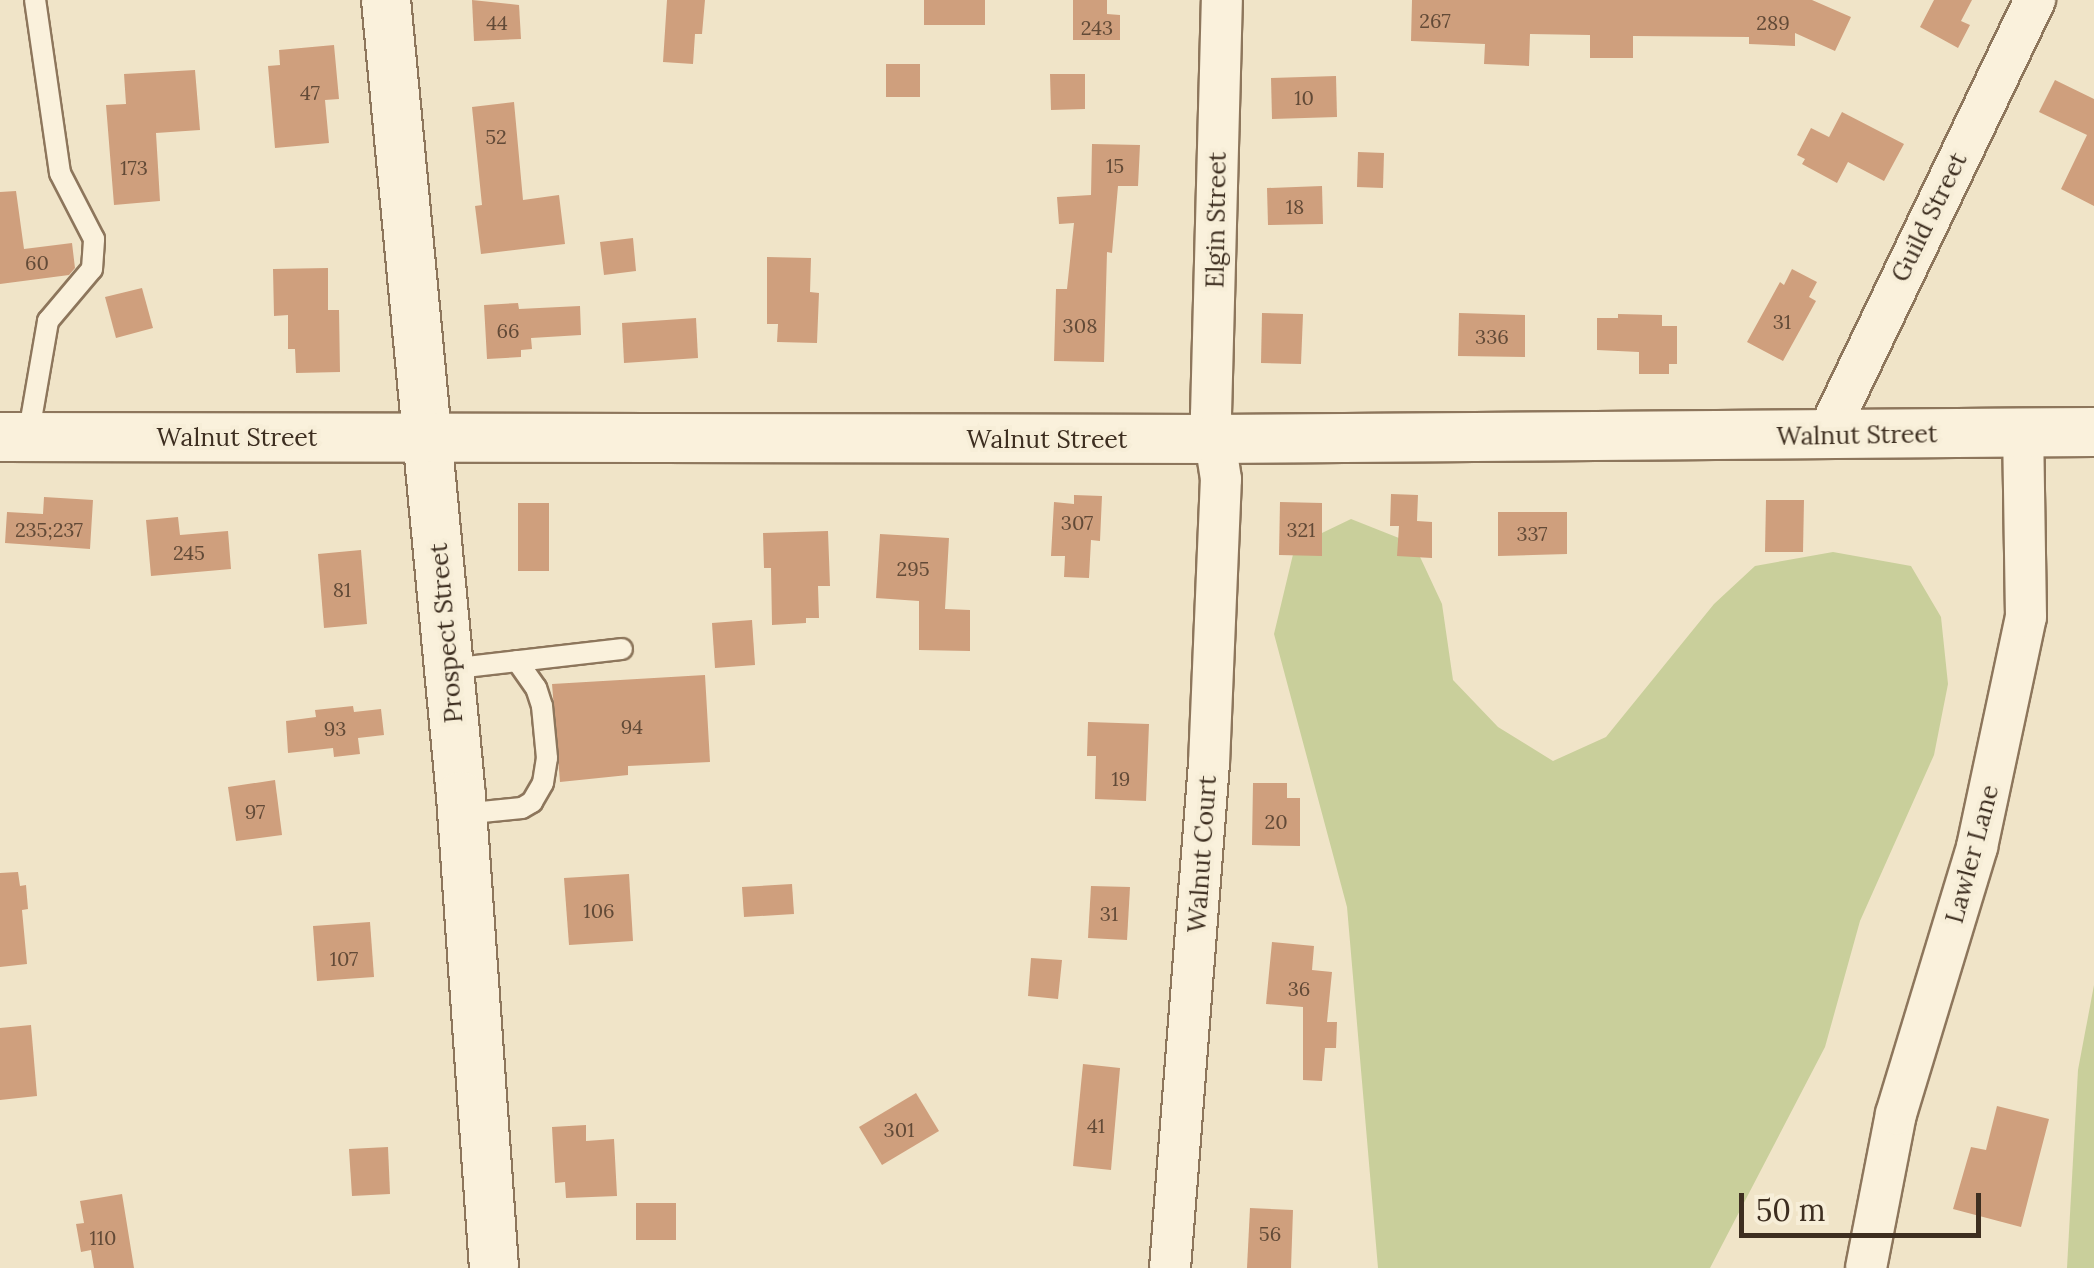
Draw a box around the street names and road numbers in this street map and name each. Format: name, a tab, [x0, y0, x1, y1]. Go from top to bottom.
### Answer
street label: Guild Street	[1885, 147, 1973, 287]
street label: Elgin Street	[1200, 152, 1232, 288]
street label: Walnut Street	[1776, 419, 1938, 451]
street label: Walnut Street	[157, 422, 317, 452]
street label: Walnut Street	[967, 424, 1127, 454]
street label: Prospect Street	[423, 542, 469, 724]
street label: Walnut Court	[1182, 774, 1222, 934]
street label: Lawler Lane	[1939, 782, 2005, 926]

